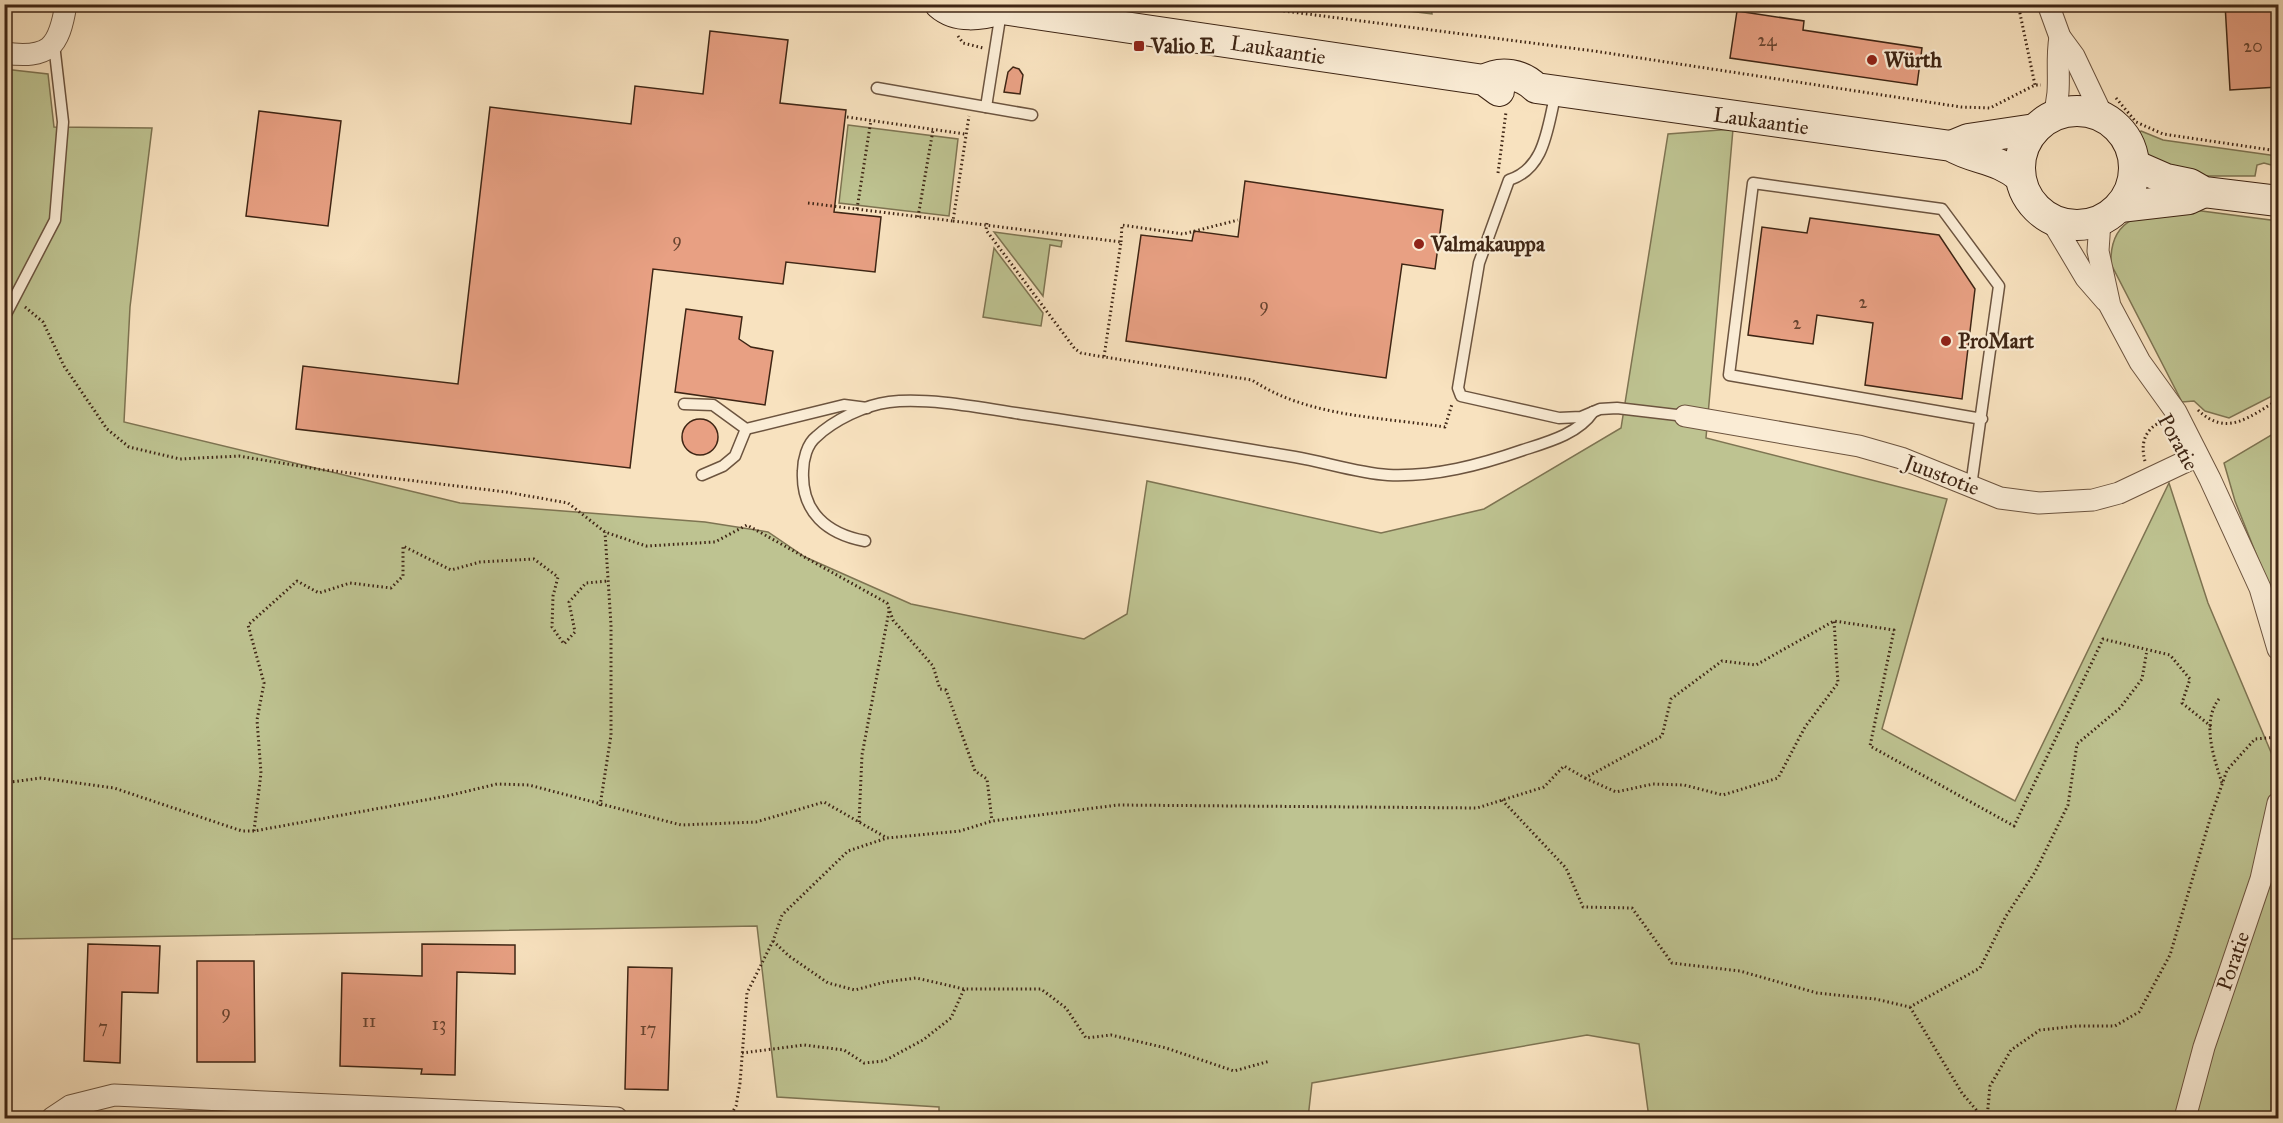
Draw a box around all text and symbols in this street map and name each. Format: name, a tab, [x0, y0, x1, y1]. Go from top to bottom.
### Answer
house number: 24	[1758, 29, 1777, 51]
street label: Laukaantie	[1228, 30, 1328, 70]
place label: Valio E	[1150, 33, 1215, 59]
house number: 20	[2243, 35, 2263, 57]
marker: Valio E	[1132, 39, 1146, 53]
place label: Würth	[1884, 47, 1942, 73]
marker: Würth	[1865, 53, 1879, 67]
street label: Laukaantie	[1712, 101, 1811, 141]
house number: 9	[672, 229, 682, 251]
place label: Valmakauppa	[1430, 231, 1546, 257]
marker: Valmakauppa	[1412, 237, 1426, 251]
house number: 2	[1859, 291, 1868, 313]
house number: 9	[1259, 294, 1269, 316]
house number: 2	[1793, 312, 1802, 334]
place label: ProMart	[1958, 328, 2035, 354]
marker: ProMart	[1939, 334, 1953, 348]
street label: Poratie	[2152, 409, 2204, 475]
street label: Juustotie	[1899, 448, 1983, 501]
street label: Poratie	[2211, 928, 2255, 994]
house number: 9	[221, 1001, 231, 1023]
house number: 11	[362, 1010, 376, 1032]
house number: 13	[432, 1013, 446, 1035]
house number: 7	[98, 1016, 108, 1038]
house number: 17	[640, 1018, 656, 1040]

